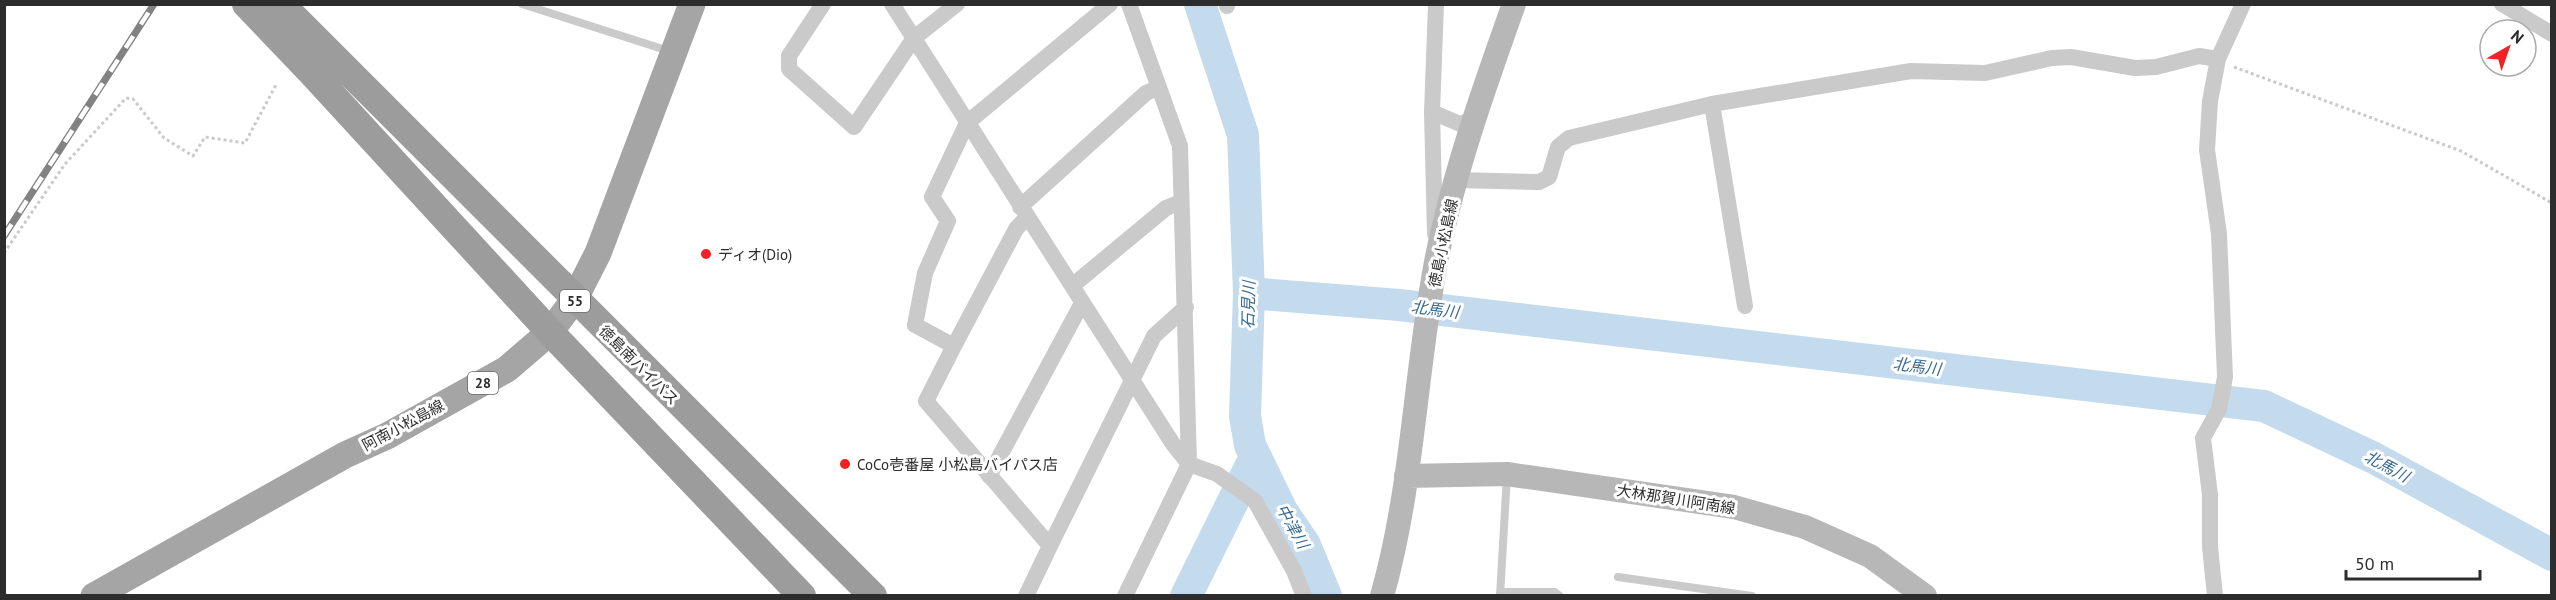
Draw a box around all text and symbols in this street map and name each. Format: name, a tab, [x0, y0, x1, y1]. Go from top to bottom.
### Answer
north arrow	[2478, 18, 2538, 78]
text: N	[2507, 25, 2528, 48]
street label: 徳島小松島線	[1424, 197, 1462, 289]
place label: ディオ(Dio)	[718, 245, 792, 264]
marker: ディオ(Dio)	[699, 247, 713, 261]
water label: 石見川	[1238, 279, 1258, 329]
road number: 55	[560, 290, 590, 312]
water label: 北馬川	[1410, 296, 1462, 322]
street label: 徳島南バイパス	[595, 321, 683, 409]
water label: 北馬川	[1892, 353, 1944, 379]
road number: 28	[468, 372, 498, 394]
street label: 阿南小松島線	[359, 395, 447, 455]
water label: 北馬川	[2361, 446, 2415, 487]
place label: CoCo壱番屋 小松島バイパス店	[857, 455, 1058, 474]
marker: CoCo壱番屋 小松島バイパス店	[838, 457, 852, 471]
street label: 大林那賀川阿南線	[1615, 480, 1737, 518]
water label: 中津川	[1273, 500, 1314, 554]
scale bar	[2346, 543, 2480, 581]
text: 50 m	[2355, 552, 2394, 575]

